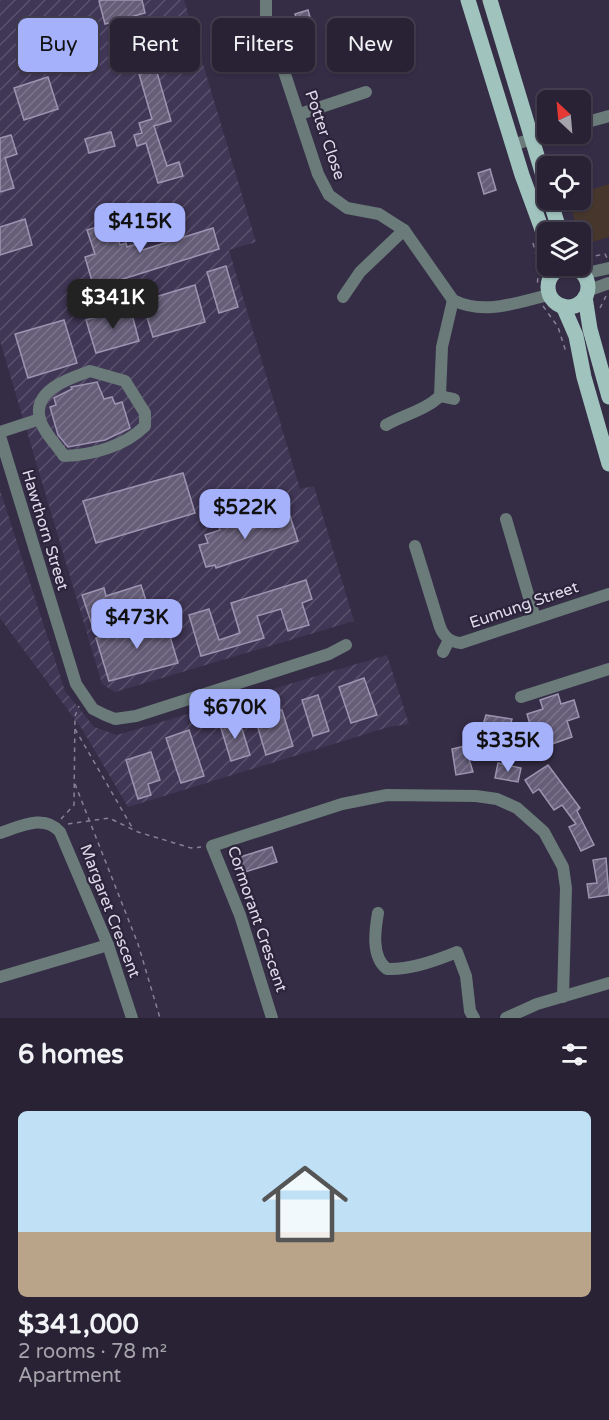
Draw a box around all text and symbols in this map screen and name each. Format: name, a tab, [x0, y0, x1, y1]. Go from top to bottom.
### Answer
chip: Buy	[18, 18, 98, 72]
chip: Rent	[110, 18, 200, 72]
chip: Filters	[212, 18, 315, 72]
chip: New	[327, 18, 414, 72]
street label: Potter Close	[300, 88, 350, 182]
north arrow	[537, 90, 591, 144]
map controls	[537, 90, 591, 276]
button: locate	[537, 156, 591, 210]
pin: $415K	[98, 203, 182, 254]
text: $415K	[108, 210, 172, 234]
button: layers	[537, 222, 591, 276]
pin: $341K	[71, 279, 155, 330]
text: $341K	[81, 286, 145, 310]
street label: Hawthorn Street	[17, 467, 73, 593]
pin: $522K	[203, 489, 287, 540]
text: $522K	[213, 496, 277, 520]
street label: Eumung Street	[467, 577, 581, 633]
pin: $473K	[95, 599, 179, 650]
text: $473K	[105, 606, 169, 630]
pin: $670K	[193, 689, 277, 740]
text: $670K	[203, 696, 267, 720]
pin: $335K	[466, 722, 550, 773]
text: $335K	[476, 729, 540, 753]
street label: Margaret Crescent	[75, 841, 145, 981]
street label: Cormorant Crescent	[223, 843, 291, 995]
icon: filters	[558, 1038, 591, 1071]
text: 6 homes	[18, 1039, 124, 1070]
icon: home	[251, 1150, 359, 1258]
text: $341,000	[18, 1309, 139, 1340]
text: 2 rooms · 78 m²	[18, 1340, 167, 1364]
text: Apartment	[18, 1364, 121, 1388]

